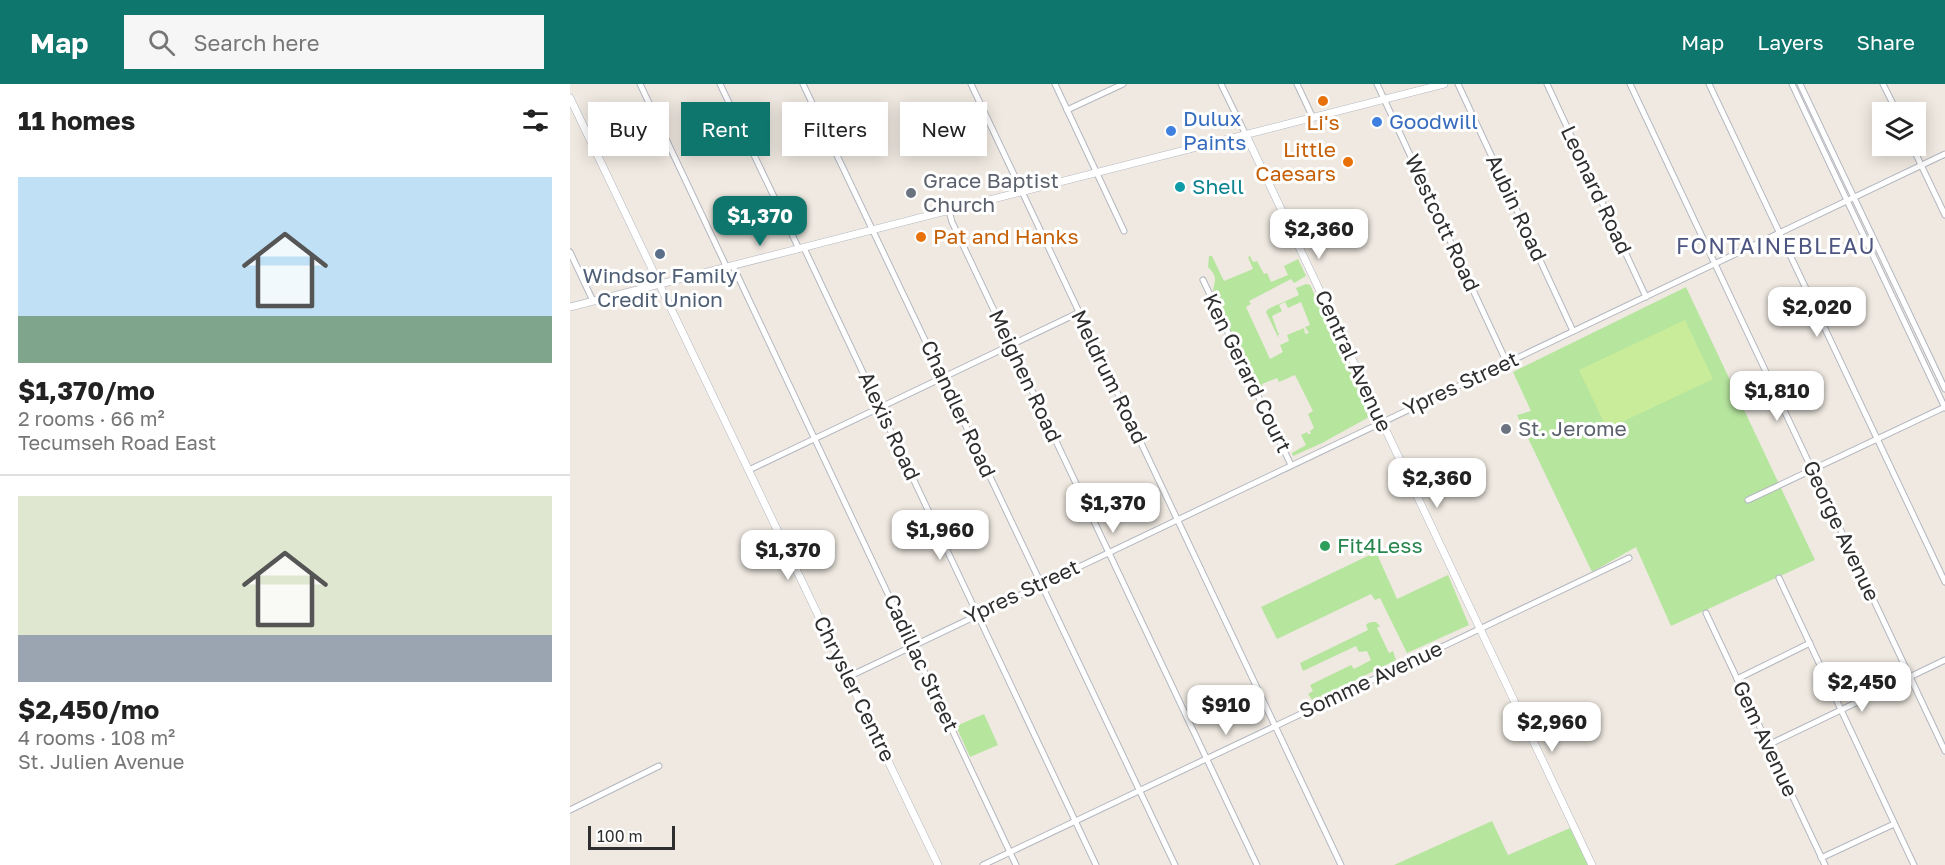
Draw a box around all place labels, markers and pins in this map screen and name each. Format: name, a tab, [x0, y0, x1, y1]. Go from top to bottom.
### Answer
marker: Li's	[1316, 94, 1330, 108]
place label: Dulux Paints	[1183, 105, 1246, 155]
place label: Goodwill	[1389, 108, 1478, 134]
place label: Li's	[1306, 109, 1340, 135]
marker: Goodwill	[1370, 115, 1384, 129]
marker: Dulux Paints	[1164, 124, 1178, 138]
place label: Little Caesars	[1255, 136, 1336, 186]
marker: Little Caesars	[1341, 155, 1355, 169]
place label: Grace Baptist Church	[923, 167, 1059, 217]
place label: Shell	[1192, 173, 1244, 199]
marker: Shell	[1173, 180, 1187, 194]
marker: Grace Baptist Church	[904, 186, 918, 200]
pin: $1,370	[711, 196, 809, 247]
pin: $2,360	[1270, 209, 1368, 260]
place label: Pat and Hanks	[933, 223, 1079, 249]
marker: Pat and Hanks	[914, 230, 928, 244]
marker: Windsor Family Credit Union	[653, 247, 667, 261]
place label: Windsor Family Credit Union	[582, 262, 738, 312]
pin: $2,020	[1768, 287, 1866, 338]
pin: $1,810	[1728, 371, 1826, 422]
place label: St. Jerome	[1518, 415, 1627, 441]
marker: St. Jerome	[1499, 422, 1513, 436]
pin: $2,360	[1388, 458, 1486, 509]
pin: $1,370	[1064, 483, 1162, 534]
pin: $1,960	[891, 510, 989, 561]
pin: $1,370	[739, 530, 837, 581]
place label: Fit4Less	[1337, 532, 1423, 558]
marker: Fit4Less	[1318, 539, 1332, 553]
pin: $2,450	[1813, 662, 1911, 713]
pin: $910	[1190, 685, 1262, 736]
pin: $2,960	[1503, 702, 1601, 753]

